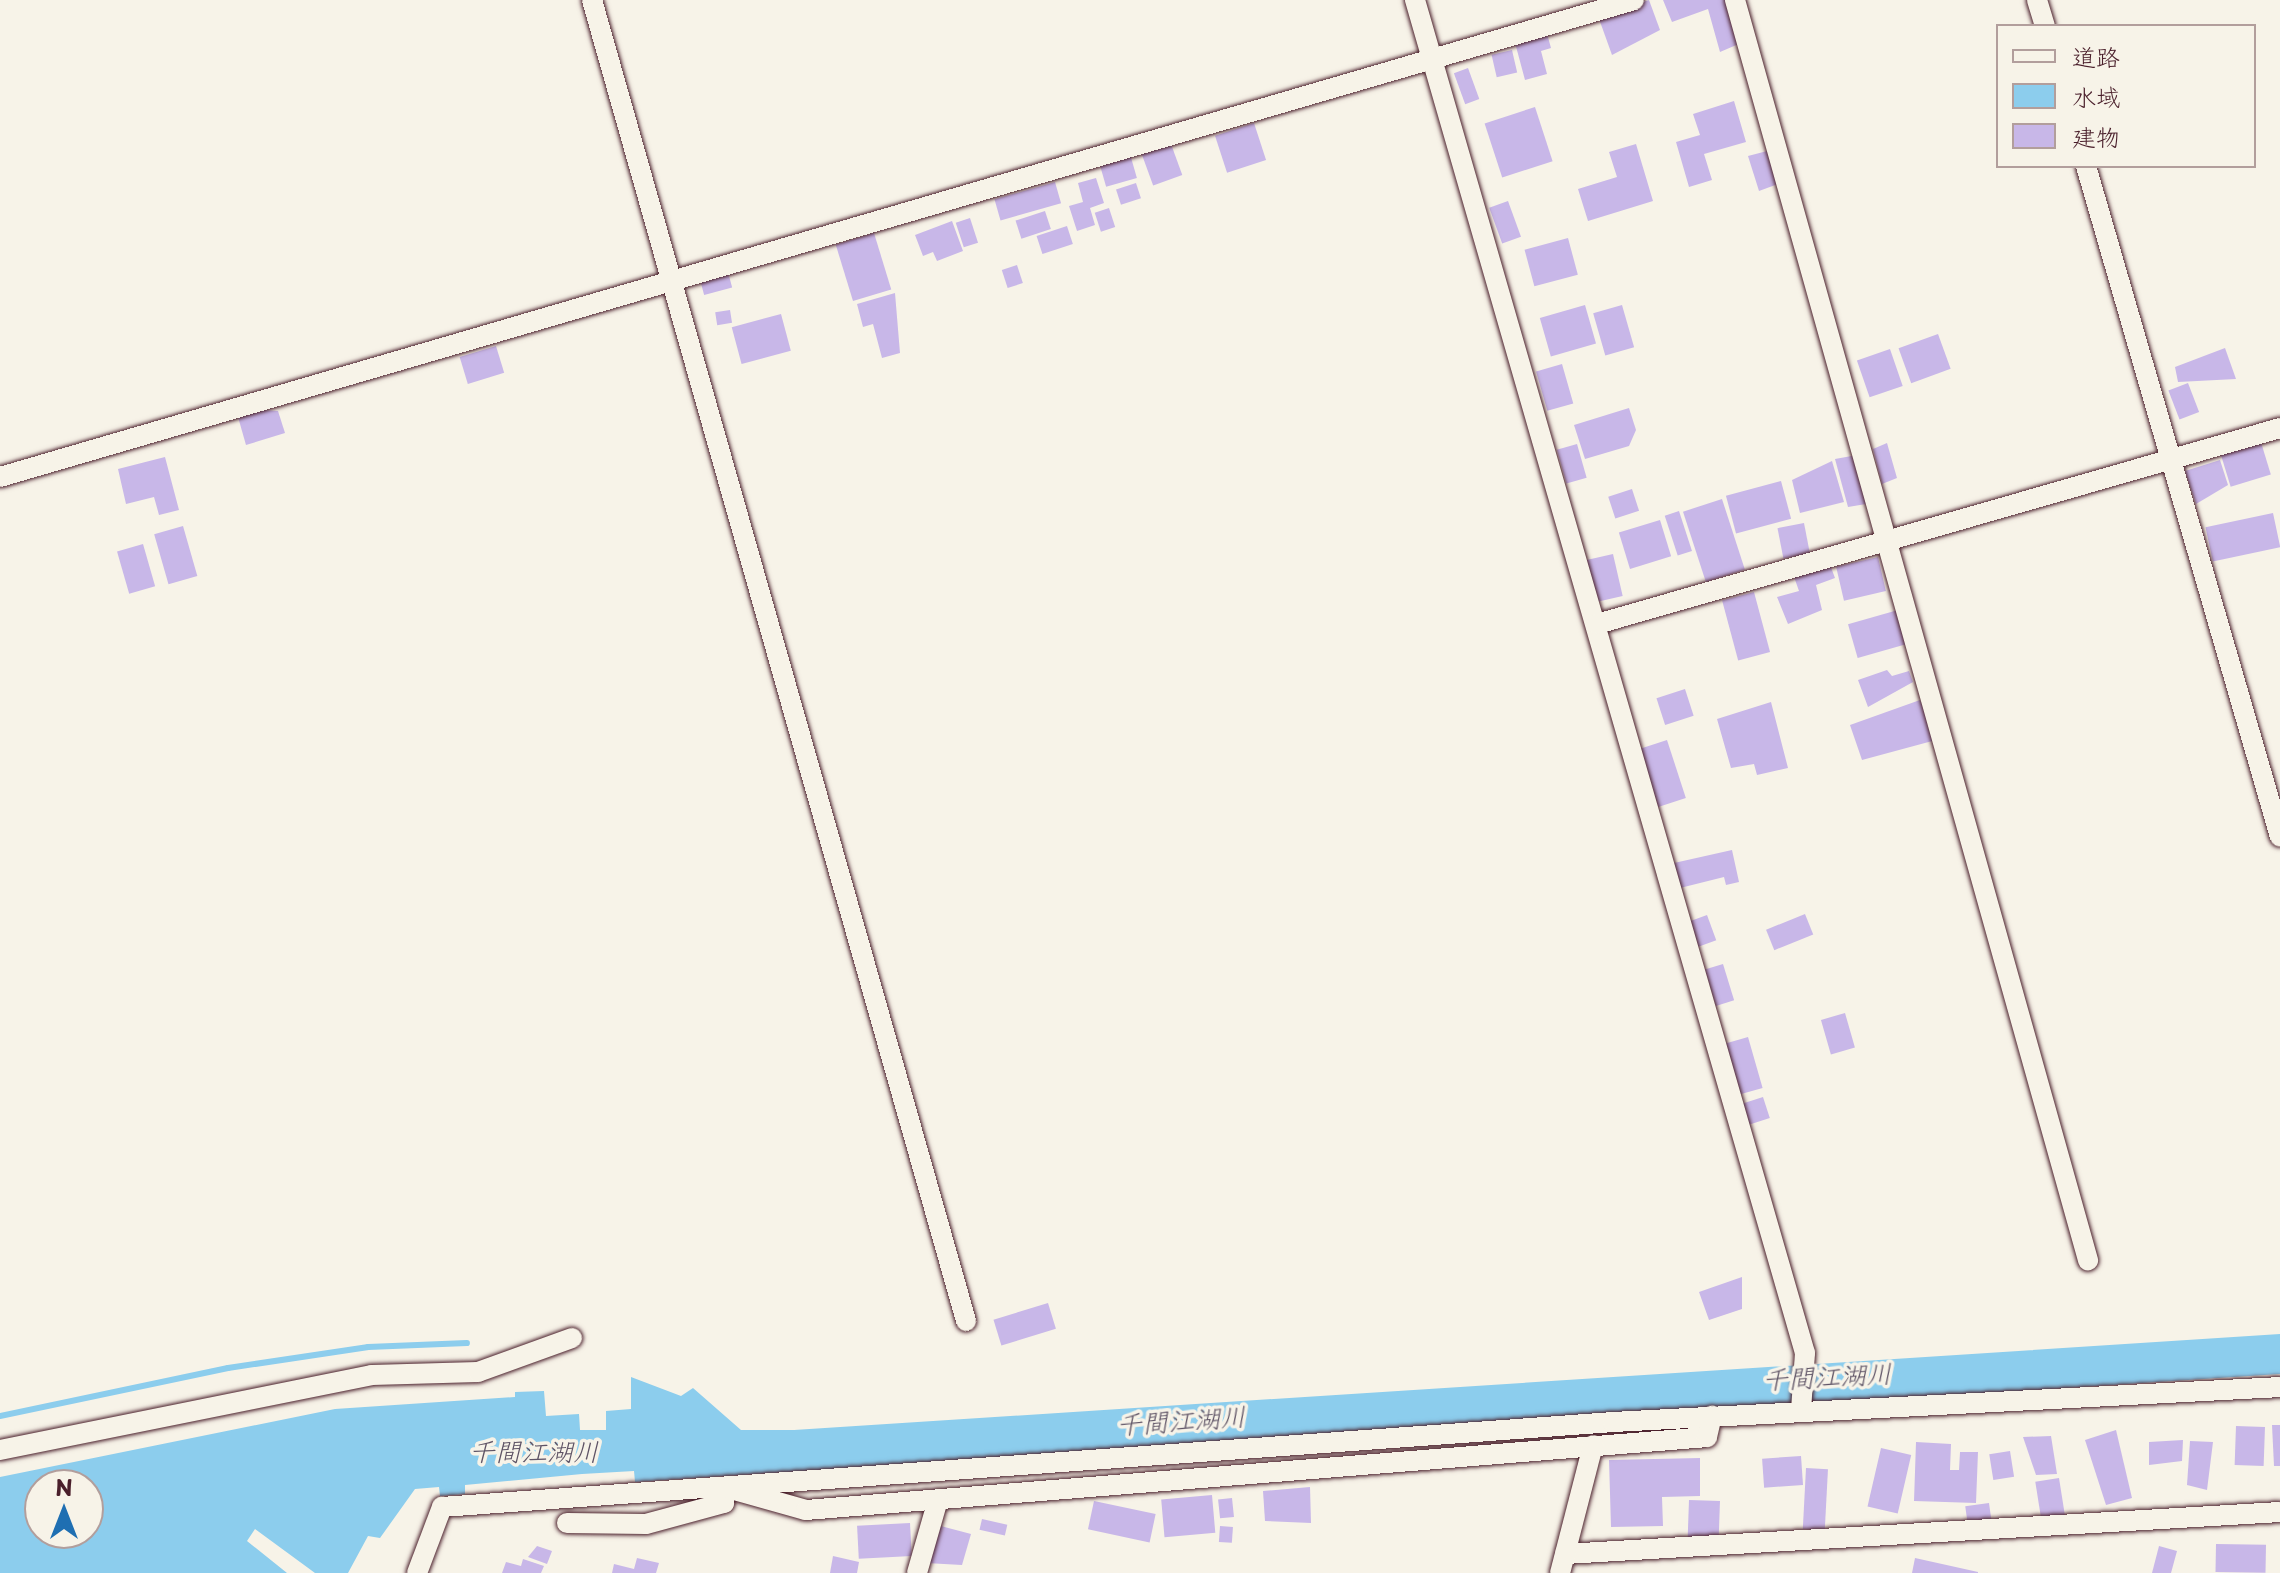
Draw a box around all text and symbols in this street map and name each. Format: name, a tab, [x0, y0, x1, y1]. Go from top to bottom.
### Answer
legend	[1996, 24, 2256, 168]
text: 道路	[2072, 38, 2120, 74]
text: 水域	[2072, 78, 2120, 114]
text: 建物	[2072, 118, 2120, 154]
water label: 千間江湖川	[1761, 1357, 1893, 1395]
water label: 千間江湖川	[1115, 1400, 1247, 1440]
water label: 千間江湖川	[469, 1435, 599, 1467]
north arrow	[24, 1469, 104, 1549]
text: N	[55, 1470, 73, 1503]

